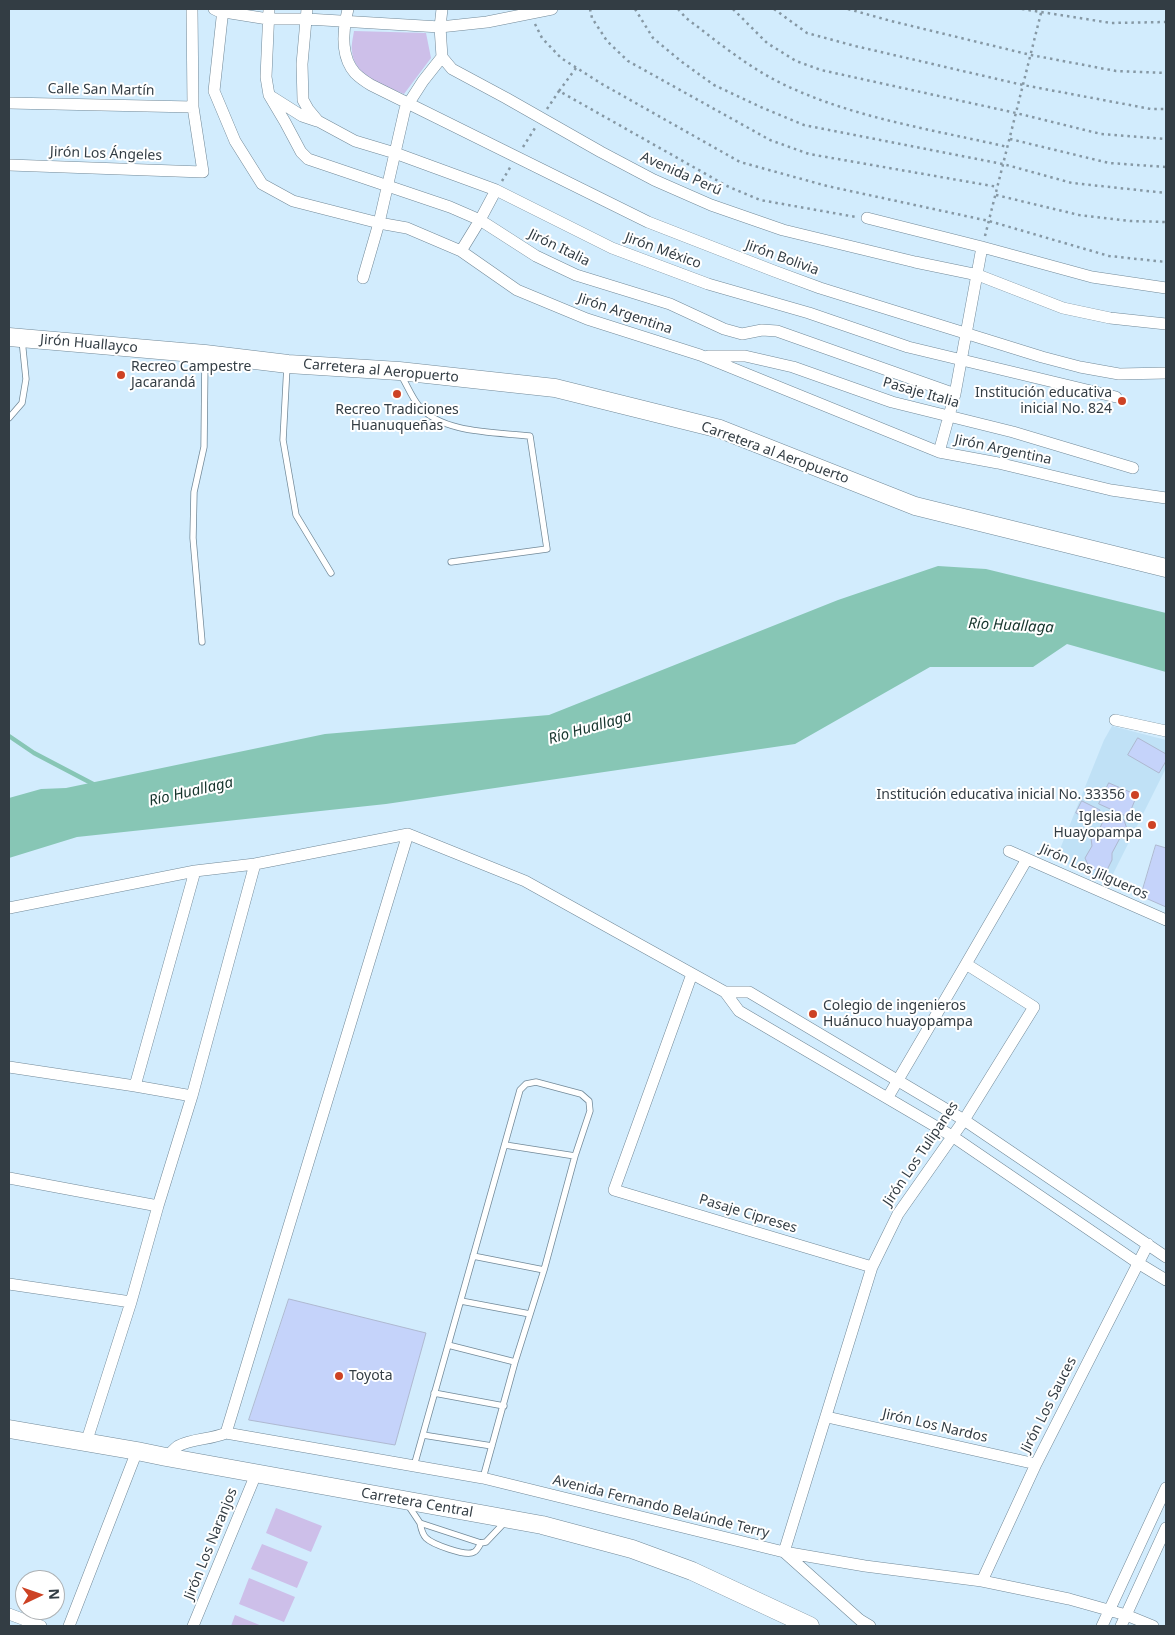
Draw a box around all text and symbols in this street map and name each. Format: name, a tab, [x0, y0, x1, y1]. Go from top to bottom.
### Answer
street label: Calle San Martín	[47, 81, 155, 99]
street label: Jirón Los Ángeles	[50, 144, 162, 164]
street label: Avenida Perú	[638, 149, 724, 199]
street label: Jirón Italia	[525, 226, 593, 270]
street label: Jirón México	[622, 229, 704, 273]
street label: Jirón Bolivia	[743, 237, 821, 279]
street label: Jirón Argentina	[576, 290, 674, 338]
street label: Jirón Huallayco	[39, 331, 139, 357]
street label: Carretera al Aeropuerto	[302, 356, 460, 386]
place label: Recreo Campestre Jacarandá	[131, 359, 251, 392]
marker: Recreo Campestre Jacarandá	[115, 369, 127, 381]
street label: Pasaje Italia	[881, 374, 961, 412]
place label: Institución educativa inicial No. 824	[975, 385, 1112, 418]
marker: Recreo Tradiciones Huanuqueñas	[391, 388, 403, 400]
marker: Institución educativa inicial No. 824	[1116, 395, 1128, 407]
place label: Recreo Tradiciones Huanuqueñas	[335, 402, 459, 434]
street label: Carretera al Aeropuerto	[699, 418, 851, 488]
street label: Jirón Argentina	[953, 432, 1053, 468]
water label: Río Huallaga	[968, 615, 1054, 637]
water label: Río Huallaga	[546, 708, 634, 748]
water label: Río Huallaga	[147, 774, 235, 810]
place label: Institución educativa inicial No. 33356	[877, 787, 1125, 803]
marker: Institución educativa inicial No. 33356	[1129, 789, 1141, 801]
place label: Iglesia de Huayopampa	[1053, 809, 1142, 842]
marker: Iglesia de Huayopampa	[1146, 819, 1158, 831]
street label: Jirón Los Jilgueros	[1037, 841, 1151, 903]
place label: Colegio de ingenieros Huánuco huayopampa	[823, 998, 973, 1030]
marker: Colegio de ingenieros Huánuco huayopampa	[807, 1008, 819, 1020]
street label: Jirón Los Tulipanes	[880, 1099, 962, 1209]
street label: Pasaje Cipreses	[697, 1191, 799, 1237]
street label: Jirón Los Sauces	[1018, 1354, 1080, 1456]
place label: Toyota	[349, 1368, 393, 1384]
marker: Toyota	[333, 1370, 345, 1382]
street label: Jirón Los Nardos	[881, 1406, 989, 1446]
street label: Avenida Fernando Belaúnde Terry	[551, 1472, 771, 1542]
street label: Carretera Central	[360, 1485, 474, 1521]
street label: Jirón Los Naranjos	[181, 1486, 241, 1602]
north arrow	[15, 1570, 65, 1620]
text: N	[45, 1588, 64, 1600]

